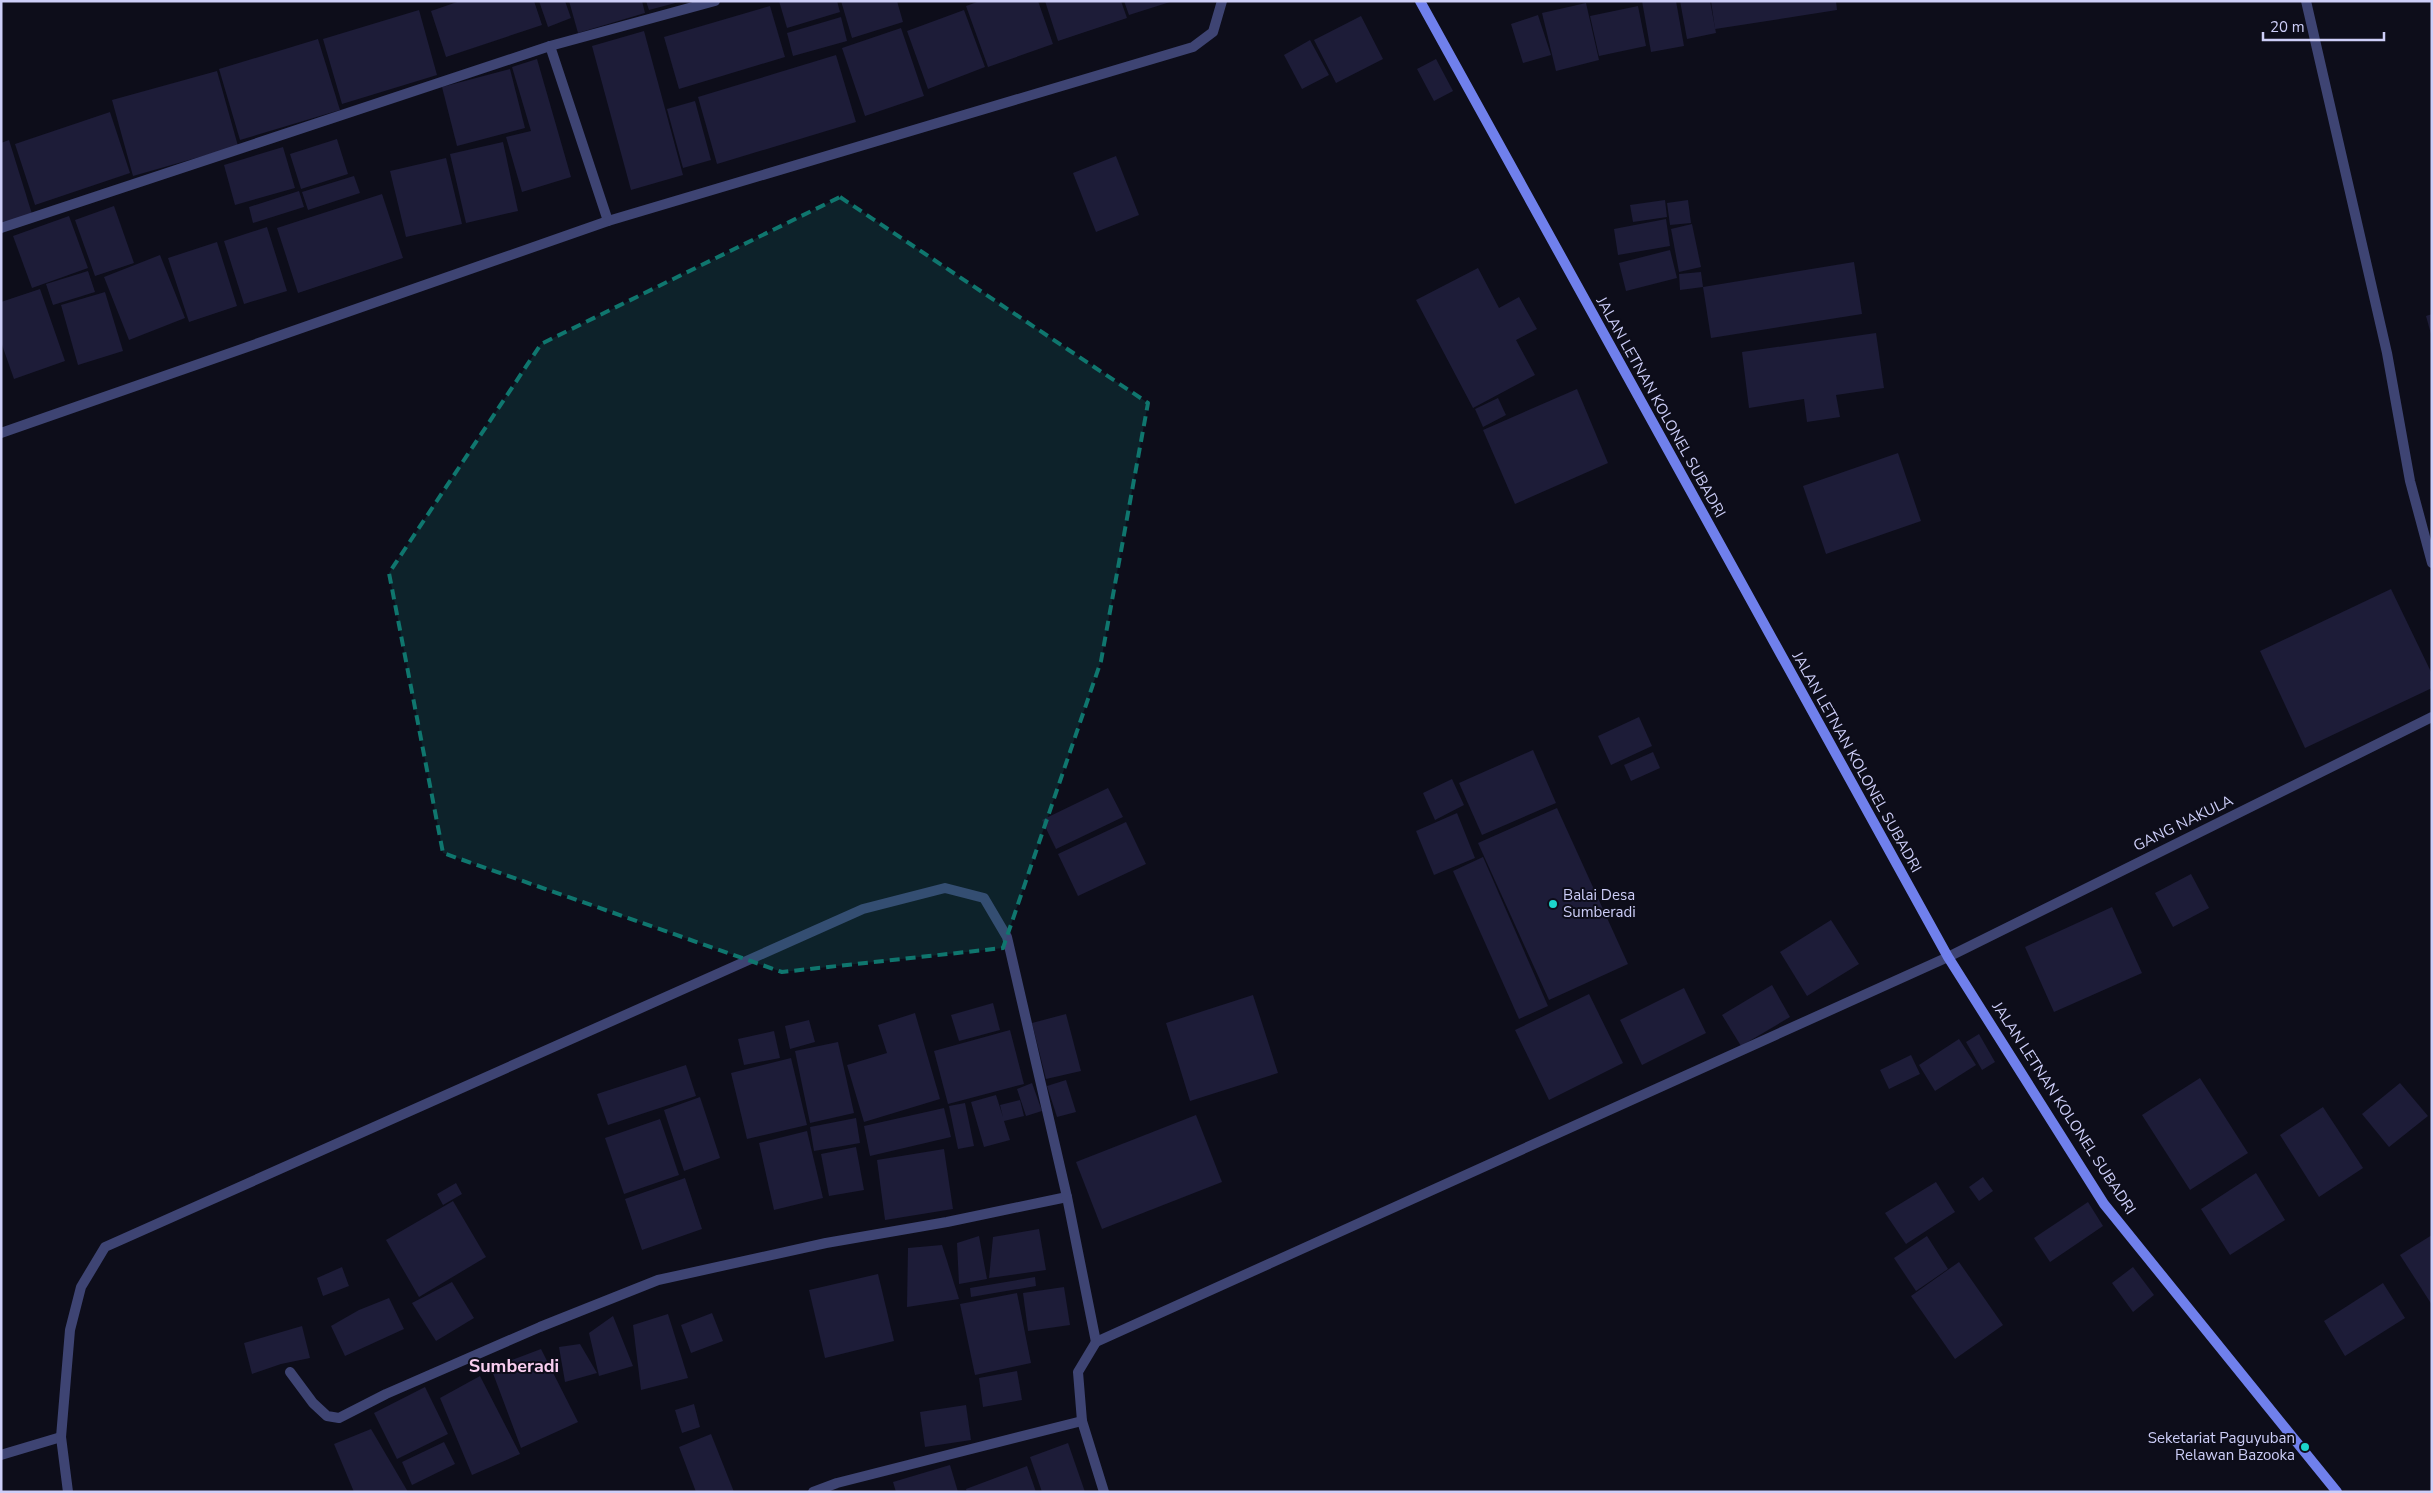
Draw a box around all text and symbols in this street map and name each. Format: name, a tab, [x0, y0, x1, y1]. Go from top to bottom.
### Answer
scale bar	[2263, 10, 2384, 42]
text: 20 m	[2270, 17, 2305, 37]
street label: JALAN LETNAN KOLONEL SUBADRI	[1591, 292, 1730, 521]
street label: JALAN LETNAN KOLONEL SUBADRI	[1787, 647, 1926, 876]
street label: GANG NAKULA	[2130, 790, 2236, 856]
place label: Balai Desa Sumberadi	[1563, 885, 1636, 922]
marker: Balai Desa Sumberadi	[1547, 898, 1559, 910]
street label: JALAN LETNAN KOLONEL SUBADRI	[1987, 997, 2140, 1218]
district label: Sumberadi	[469, 1354, 559, 1378]
place label: Seketariat Paguyuban Relawan Bazooka	[2148, 1428, 2295, 1465]
marker: Seketariat Paguyuban Relawan Bazooka	[2299, 1441, 2311, 1453]

